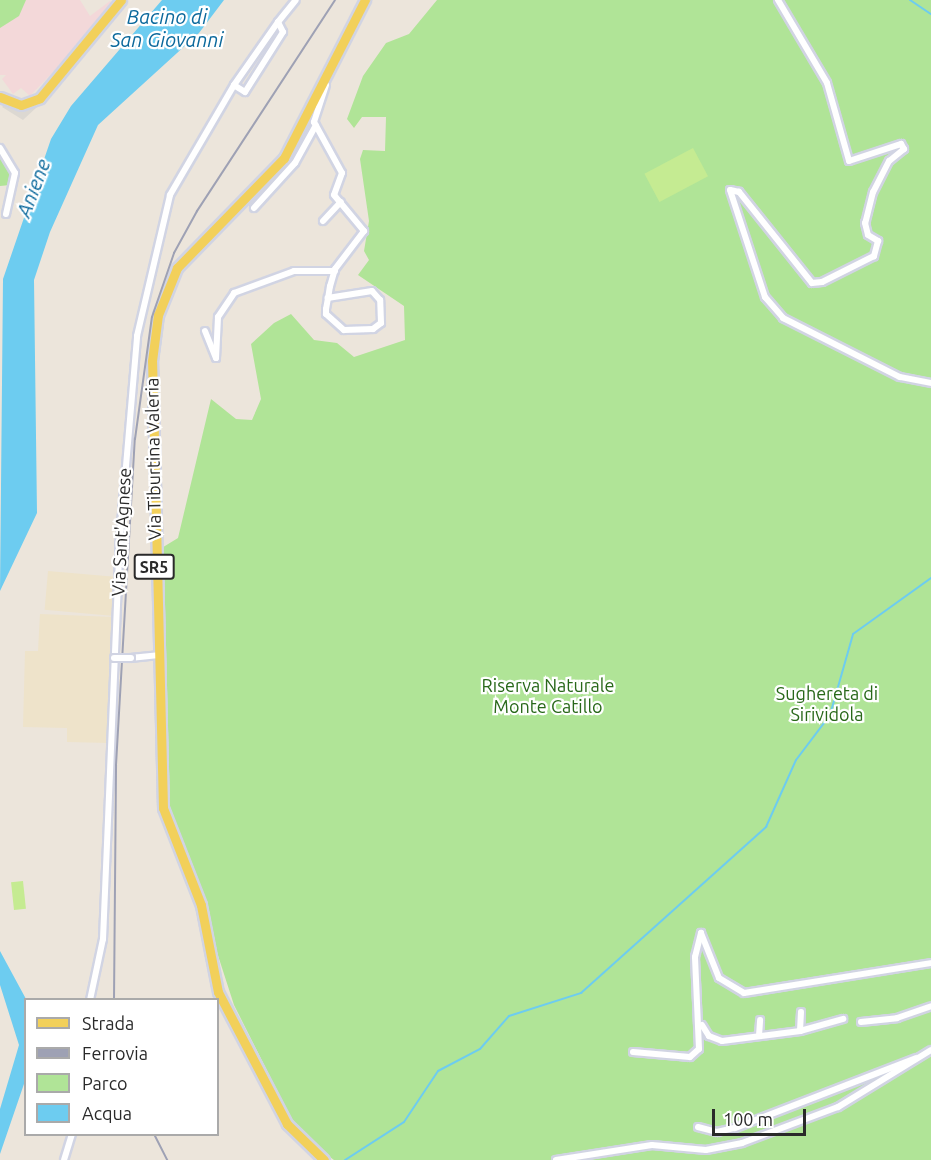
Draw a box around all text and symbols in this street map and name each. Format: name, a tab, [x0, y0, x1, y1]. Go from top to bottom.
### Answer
water label: Bacino di San Giovanni	[110, 5, 224, 52]
water label: Aniene	[11, 156, 55, 220]
street label: Via Tiburtina Valeria	[141, 377, 165, 541]
street label: Via Sant'Agnese	[107, 467, 135, 597]
road number: SR5	[133, 554, 175, 580]
park label: Riserva Naturale Monte Catillo	[482, 675, 614, 718]
park label: Sughereta di Sirividola	[776, 683, 878, 726]
legend	[24, 998, 219, 1136]
text: Strada	[82, 1013, 134, 1033]
text: Ferrovia	[82, 1043, 148, 1063]
text: Parco	[82, 1073, 128, 1093]
scale bar	[715, 1097, 810, 1135]
text: Acqua	[82, 1103, 132, 1123]
text: 100 m	[723, 1109, 773, 1129]

